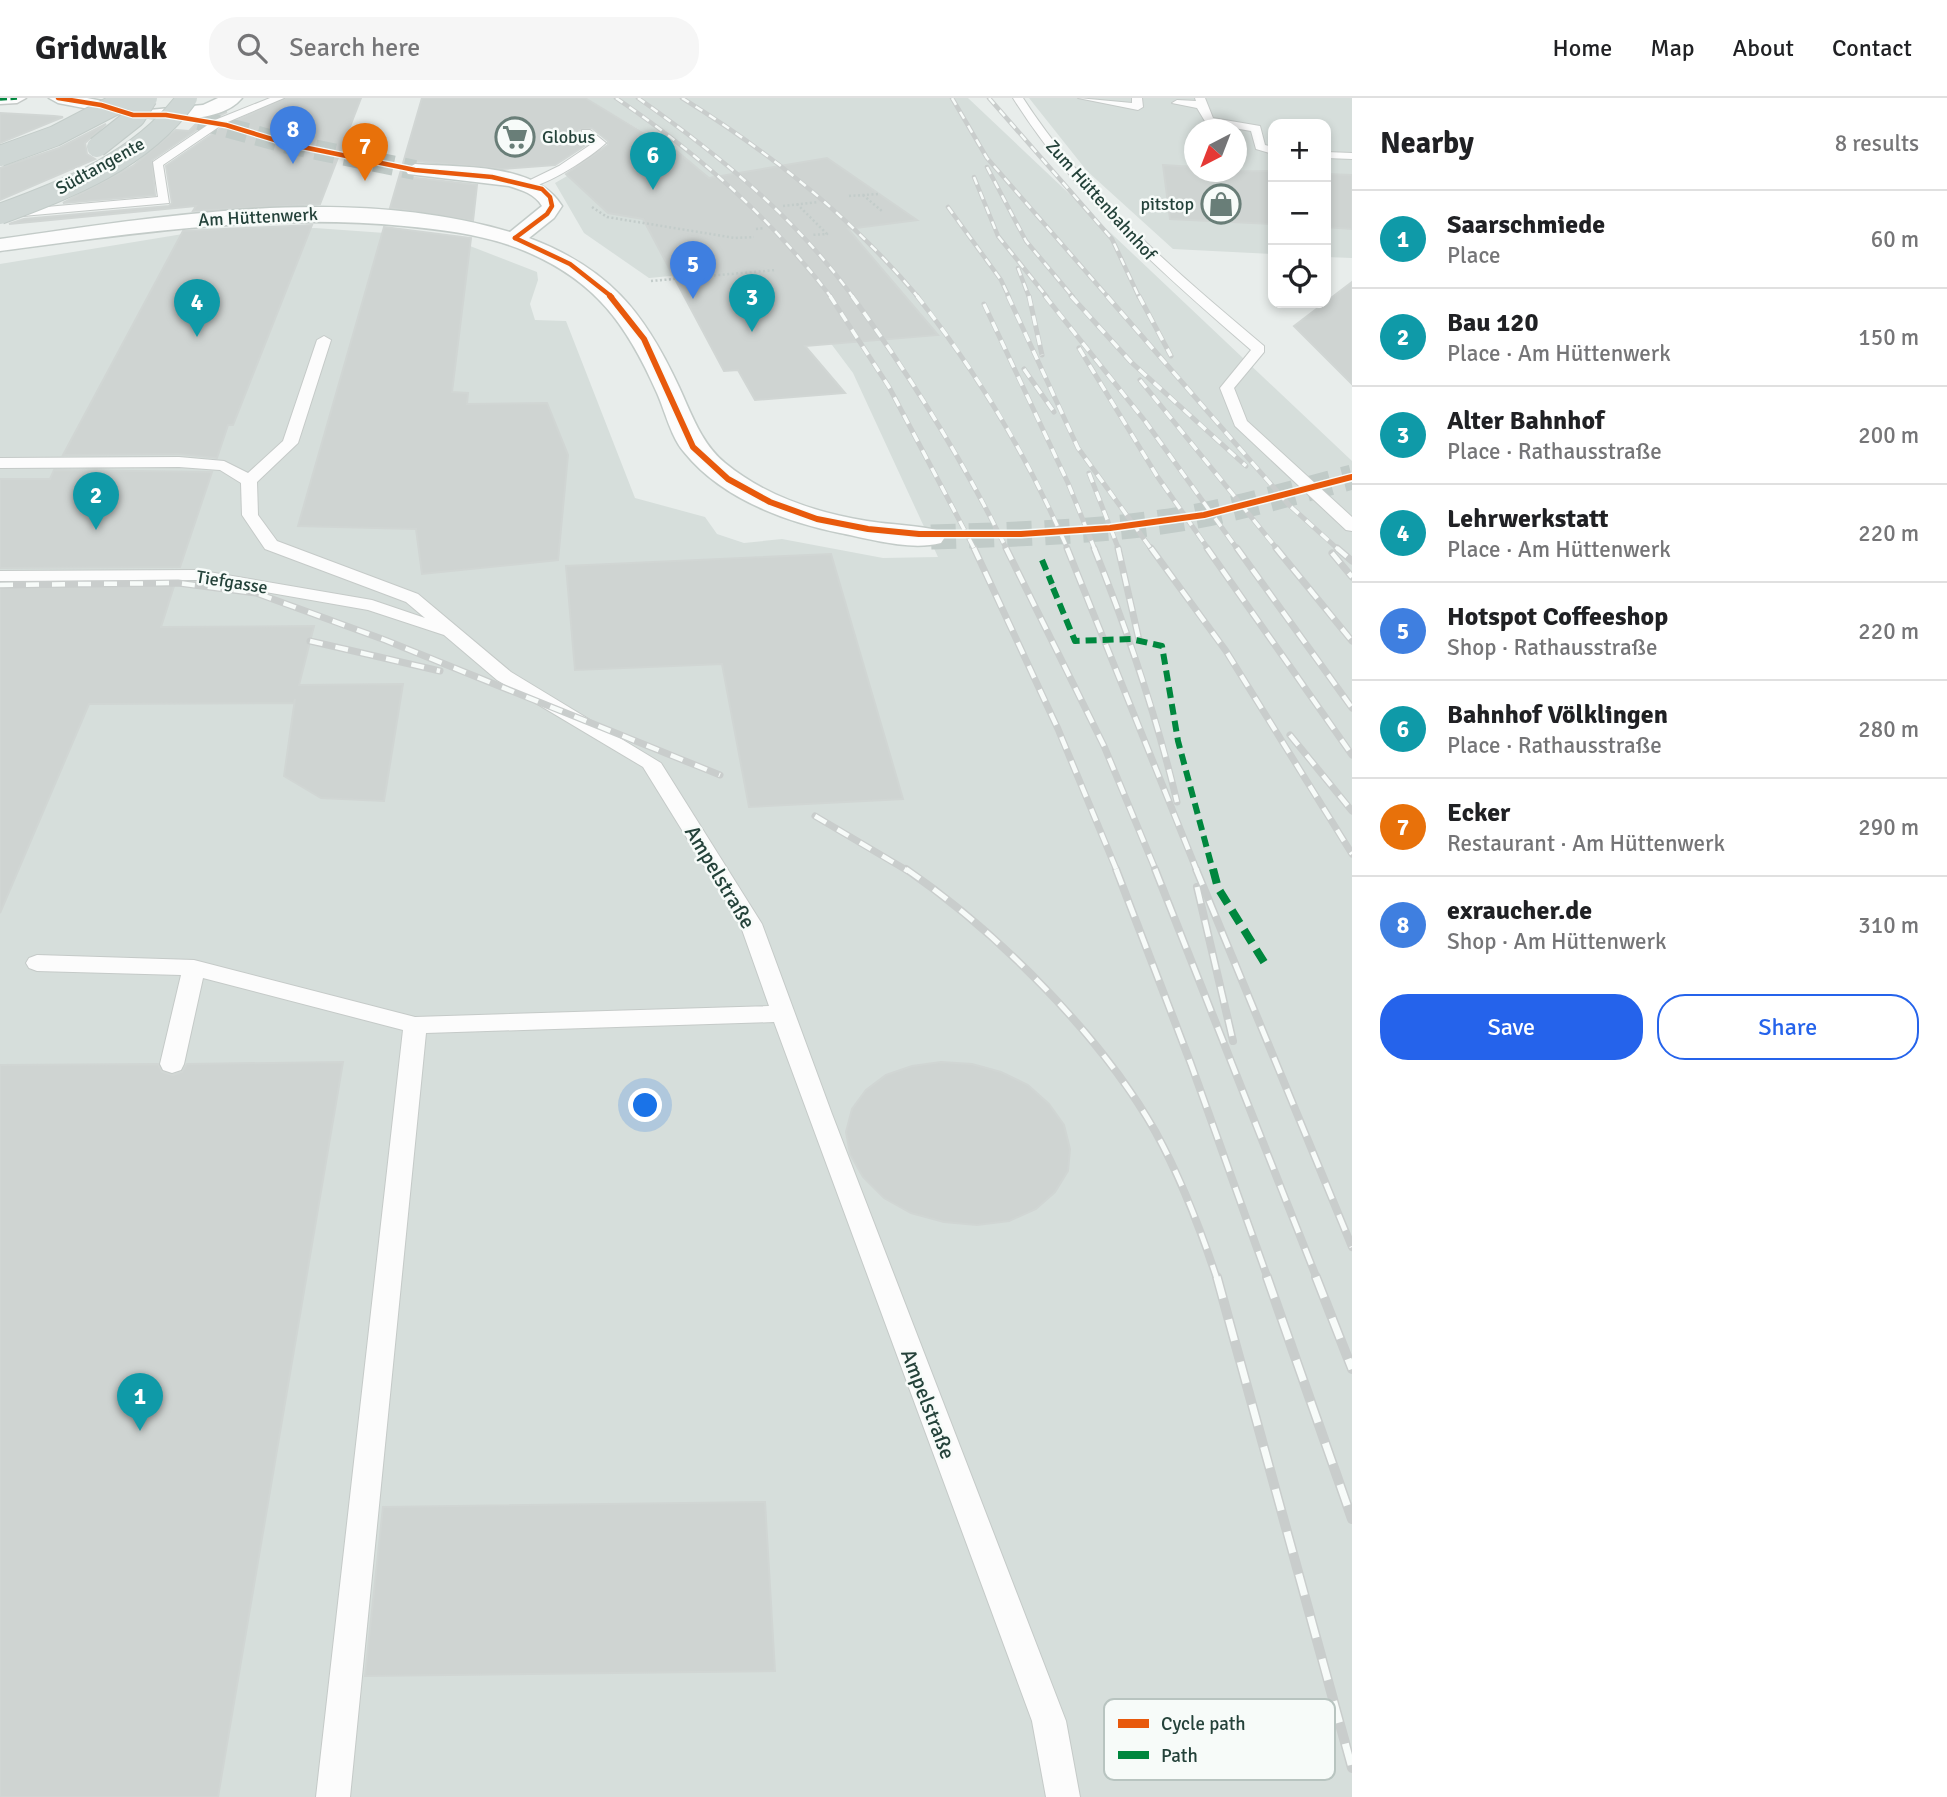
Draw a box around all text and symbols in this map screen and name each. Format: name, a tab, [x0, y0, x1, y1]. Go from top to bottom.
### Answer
search box	[209, 17, 699, 80]
text: Gridwalk	[35, 28, 167, 69]
icon: search	[233, 29, 271, 67]
text: Search here	[289, 32, 420, 64]
text: Home	[1552, 33, 1612, 63]
text: Map	[1650, 33, 1695, 63]
text: About	[1733, 33, 1794, 63]
text: Contact	[1832, 33, 1912, 63]
pin: 8	[270, 106, 316, 164]
supermarket icon: Globus	[494, 116, 536, 158]
north arrow	[1184, 119, 1247, 182]
map controls	[1268, 119, 1331, 308]
button: +	[1268, 119, 1331, 182]
pin: 7	[342, 123, 388, 181]
text: Nearby	[1380, 125, 1474, 162]
place label: Globus	[542, 126, 595, 148]
text: 8 results	[1835, 129, 1919, 158]
pin: 6	[630, 132, 676, 190]
street label: Südtangente	[52, 133, 148, 199]
street label: Zum Hüttenbahnhof	[1041, 135, 1161, 265]
button: −	[1268, 182, 1331, 245]
shop icon: pitstop	[1200, 183, 1242, 225]
place label: pitstop	[1140, 193, 1194, 215]
street label: Am Hüttenwerk	[198, 203, 318, 231]
text: Saarschmiede	[1447, 209, 1605, 241]
text: 1	[1397, 225, 1409, 254]
text: 60 m	[1871, 225, 1919, 254]
pin: 5	[670, 241, 716, 299]
text: Place	[1447, 241, 1501, 270]
button: locate	[1268, 245, 1331, 308]
pin: 3	[729, 274, 775, 332]
pin: 4	[174, 279, 220, 337]
text: Bau 120	[1447, 307, 1538, 339]
text: 2	[1397, 323, 1409, 352]
text: 150 m	[1858, 323, 1919, 352]
text: Place · Am Hüttenwerk	[1447, 339, 1671, 368]
text: Alter Bahnhof	[1447, 405, 1604, 437]
text: 3	[1397, 421, 1409, 450]
text: 200 m	[1858, 421, 1919, 450]
text: Place · Rathausstraße	[1447, 437, 1662, 466]
pin: 2	[73, 472, 119, 530]
text: Lehrwerkstatt	[1447, 503, 1609, 535]
text: 4	[1397, 519, 1409, 548]
text: 220 m	[1858, 519, 1919, 548]
text: Place · Am Hüttenwerk	[1447, 535, 1671, 564]
street label: Tiefgasse	[195, 566, 269, 598]
text: Hotspot Coffeeshop	[1447, 601, 1668, 633]
text: 5	[1397, 617, 1409, 646]
text: 220 m	[1858, 617, 1919, 646]
text: Shop · Rathausstraße	[1447, 633, 1658, 662]
text: Bahnhof Völklingen	[1447, 699, 1668, 731]
text: 6	[1397, 715, 1409, 744]
text: 280 m	[1858, 715, 1919, 744]
text: Place · Rathausstraße	[1447, 731, 1662, 760]
text: Ecker	[1447, 797, 1510, 829]
text: 7	[1397, 813, 1409, 842]
text: 290 m	[1858, 813, 1919, 842]
street label: Ampelstraße	[679, 821, 761, 933]
text: Restaurant · Am Hüttenwerk	[1447, 829, 1725, 858]
text: exraucher.de	[1447, 895, 1592, 927]
text: 8	[1397, 911, 1409, 940]
text: 310 m	[1858, 911, 1919, 940]
text: Shop · Am Hüttenwerk	[1447, 927, 1667, 956]
button: Save	[1380, 994, 1643, 1060]
button: Share	[1657, 994, 1919, 1060]
your location	[628, 1088, 662, 1122]
street label: Ampelstraße	[895, 1345, 961, 1463]
pin: 1	[117, 1373, 163, 1431]
legend	[1104, 1699, 1335, 1780]
text: Cycle path	[1161, 1712, 1246, 1736]
text: Path	[1161, 1744, 1198, 1768]

